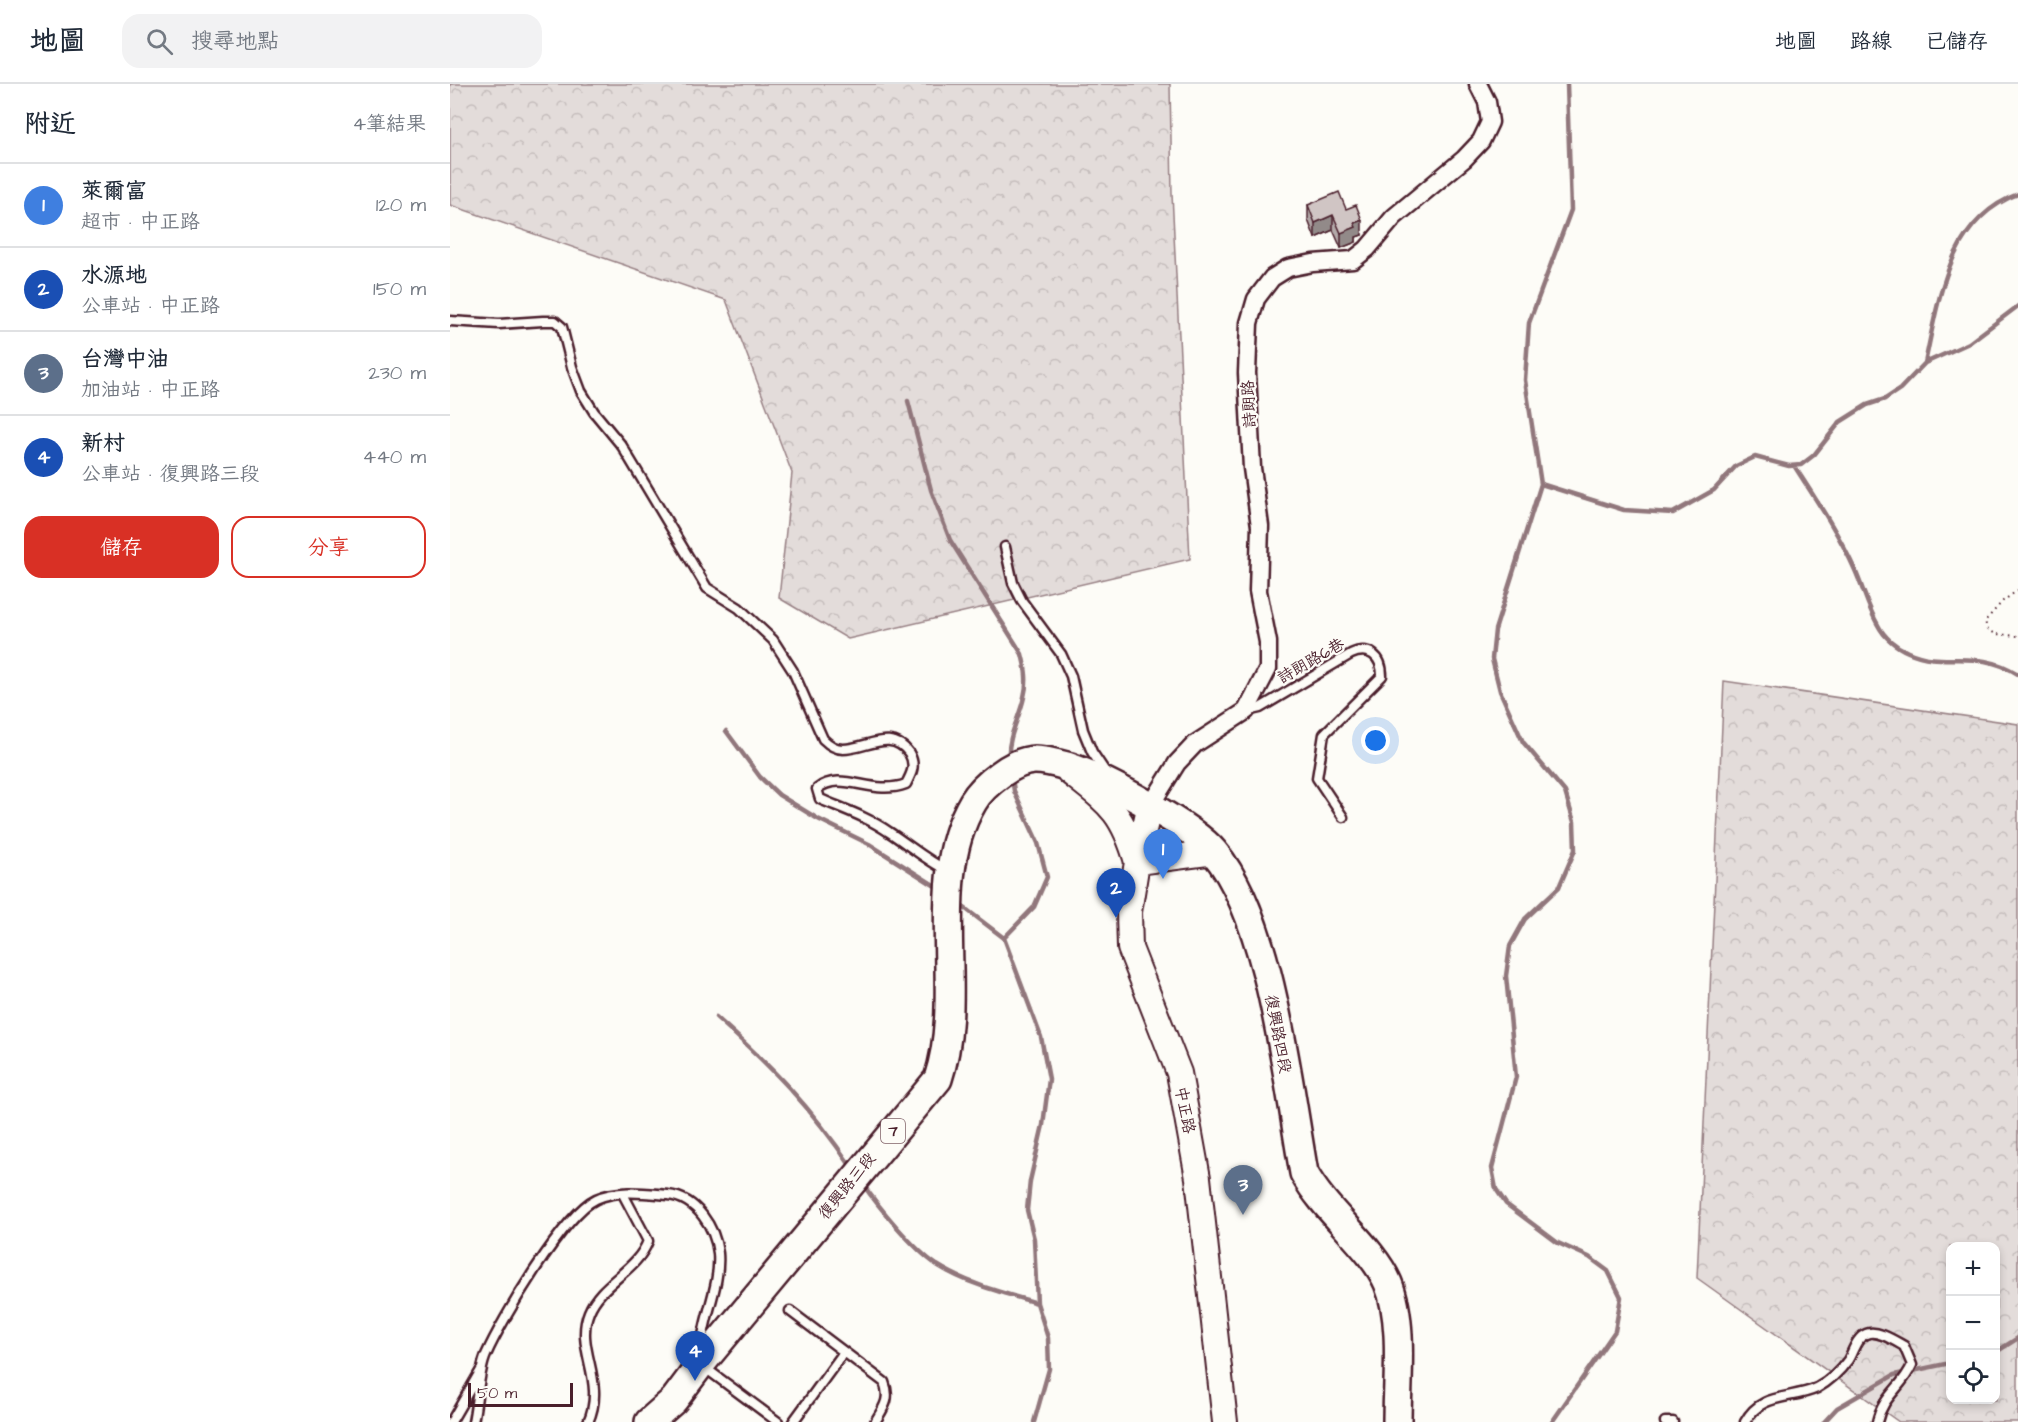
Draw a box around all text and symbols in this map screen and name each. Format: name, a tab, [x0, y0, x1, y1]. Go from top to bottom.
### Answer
search box	[122, 14, 542, 68]
text: 地圖	[30, 22, 86, 61]
icon: search	[143, 25, 176, 58]
text: 搜尋地點	[191, 26, 279, 57]
text: 地圖	[1775, 27, 1817, 56]
text: 路線	[1850, 27, 1892, 56]
text: 已儲存	[1925, 27, 1988, 56]
text: 附近	[24, 106, 76, 142]
text: 4筆結果	[352, 110, 426, 138]
text: 萊爾富	[81, 176, 147, 207]
text: 1	[42, 191, 45, 219]
text: 120 m	[376, 191, 426, 219]
text: 超市 · 中正路	[81, 208, 200, 236]
text: 水源地	[81, 260, 147, 291]
text: 2	[38, 275, 49, 303]
text: 150 m	[373, 275, 426, 303]
text: 公車站 · 中正路	[81, 292, 220, 320]
text: 台灣中油	[81, 344, 169, 375]
text: 3	[38, 359, 49, 387]
text: 230 m	[368, 359, 426, 387]
text: 加油站 · 中正路	[81, 376, 220, 404]
street label: 詩朗路	[1237, 379, 1261, 429]
text: 新村	[81, 428, 125, 459]
text: 4	[37, 443, 50, 471]
text: 440 m	[363, 443, 426, 471]
text: 公車站 · 復興路三段	[81, 460, 260, 488]
button: 儲存	[24, 516, 219, 578]
button: 分享	[231, 516, 426, 578]
street label: 詩朗路6巷	[1273, 633, 1349, 689]
your location	[1361, 726, 1390, 755]
pin: 1	[1144, 830, 1182, 879]
pin: 2	[1096, 868, 1136, 918]
street label: 復興路四段	[1260, 993, 1296, 1075]
street label: 中正路	[1170, 1084, 1200, 1136]
road number: 7	[881, 1119, 905, 1143]
street label: 復興路三段	[813, 1148, 881, 1224]
pin: 3	[1224, 1166, 1262, 1215]
map controls	[1946, 1242, 2000, 1404]
button: +	[1946, 1242, 2000, 1296]
button: −	[1946, 1296, 2000, 1350]
pin: 4	[676, 1332, 714, 1381]
button: locate	[1946, 1350, 2000, 1404]
scale bar	[468, 1380, 573, 1408]
text: 50 m	[477, 1382, 517, 1404]

